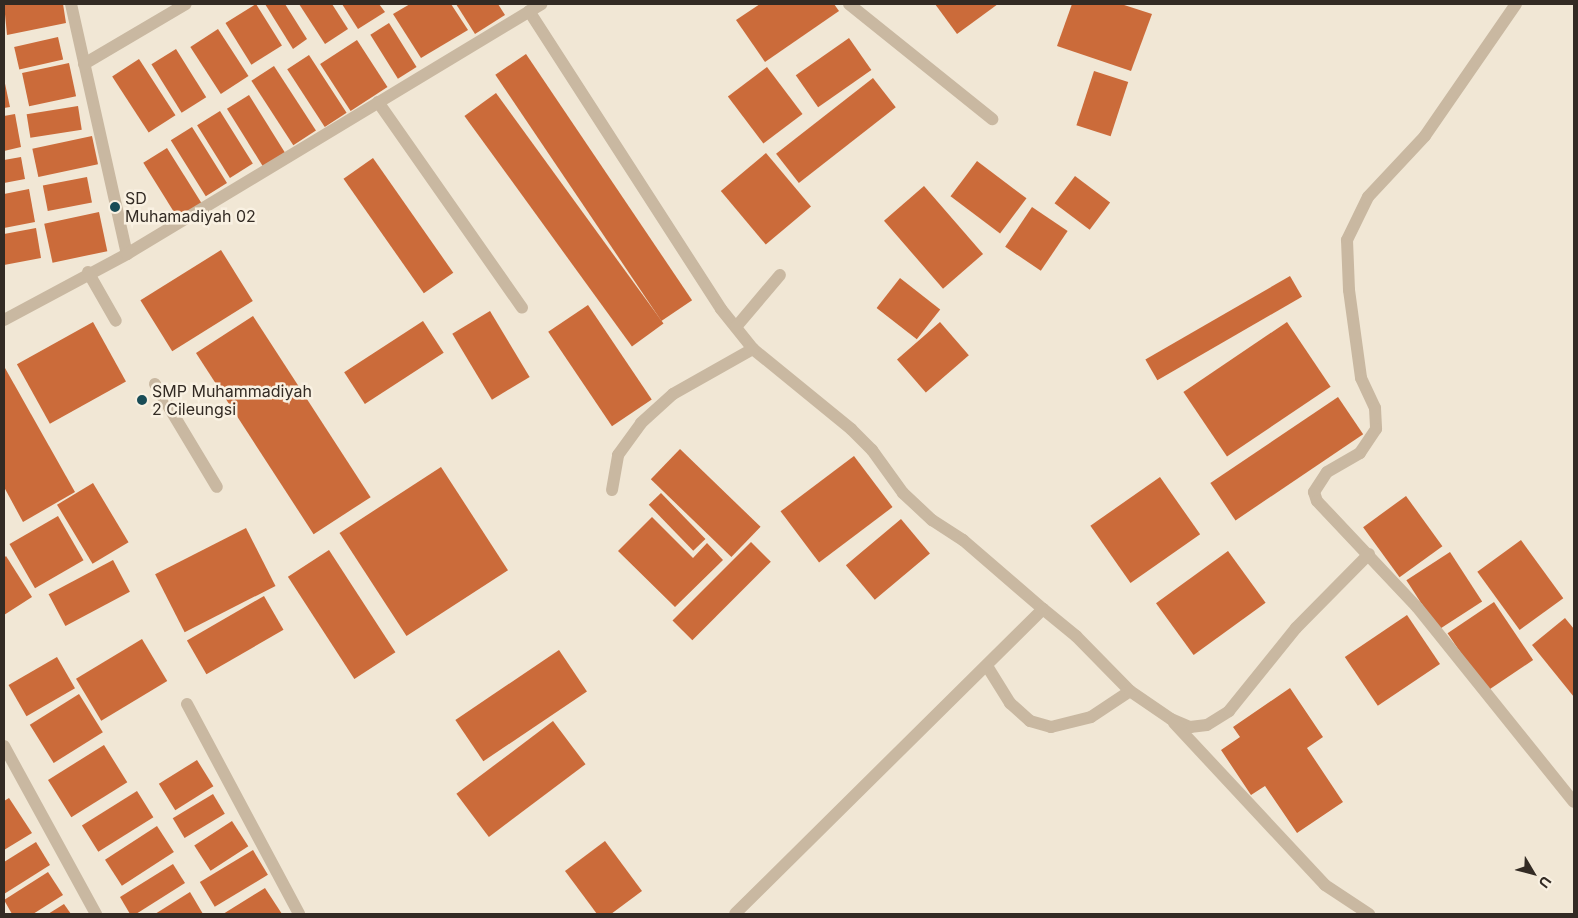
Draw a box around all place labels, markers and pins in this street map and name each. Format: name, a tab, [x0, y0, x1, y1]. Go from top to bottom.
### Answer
place label: SD Muhamadiyah 02	[125, 188, 256, 226]
marker: SD Muhamadiyah 02	[109, 201, 121, 213]
place label: SMP Muhammadiyah 2 Cileungsi	[152, 381, 312, 419]
marker: SMP Muhammadiyah 2 Cileungsi	[136, 394, 148, 406]

